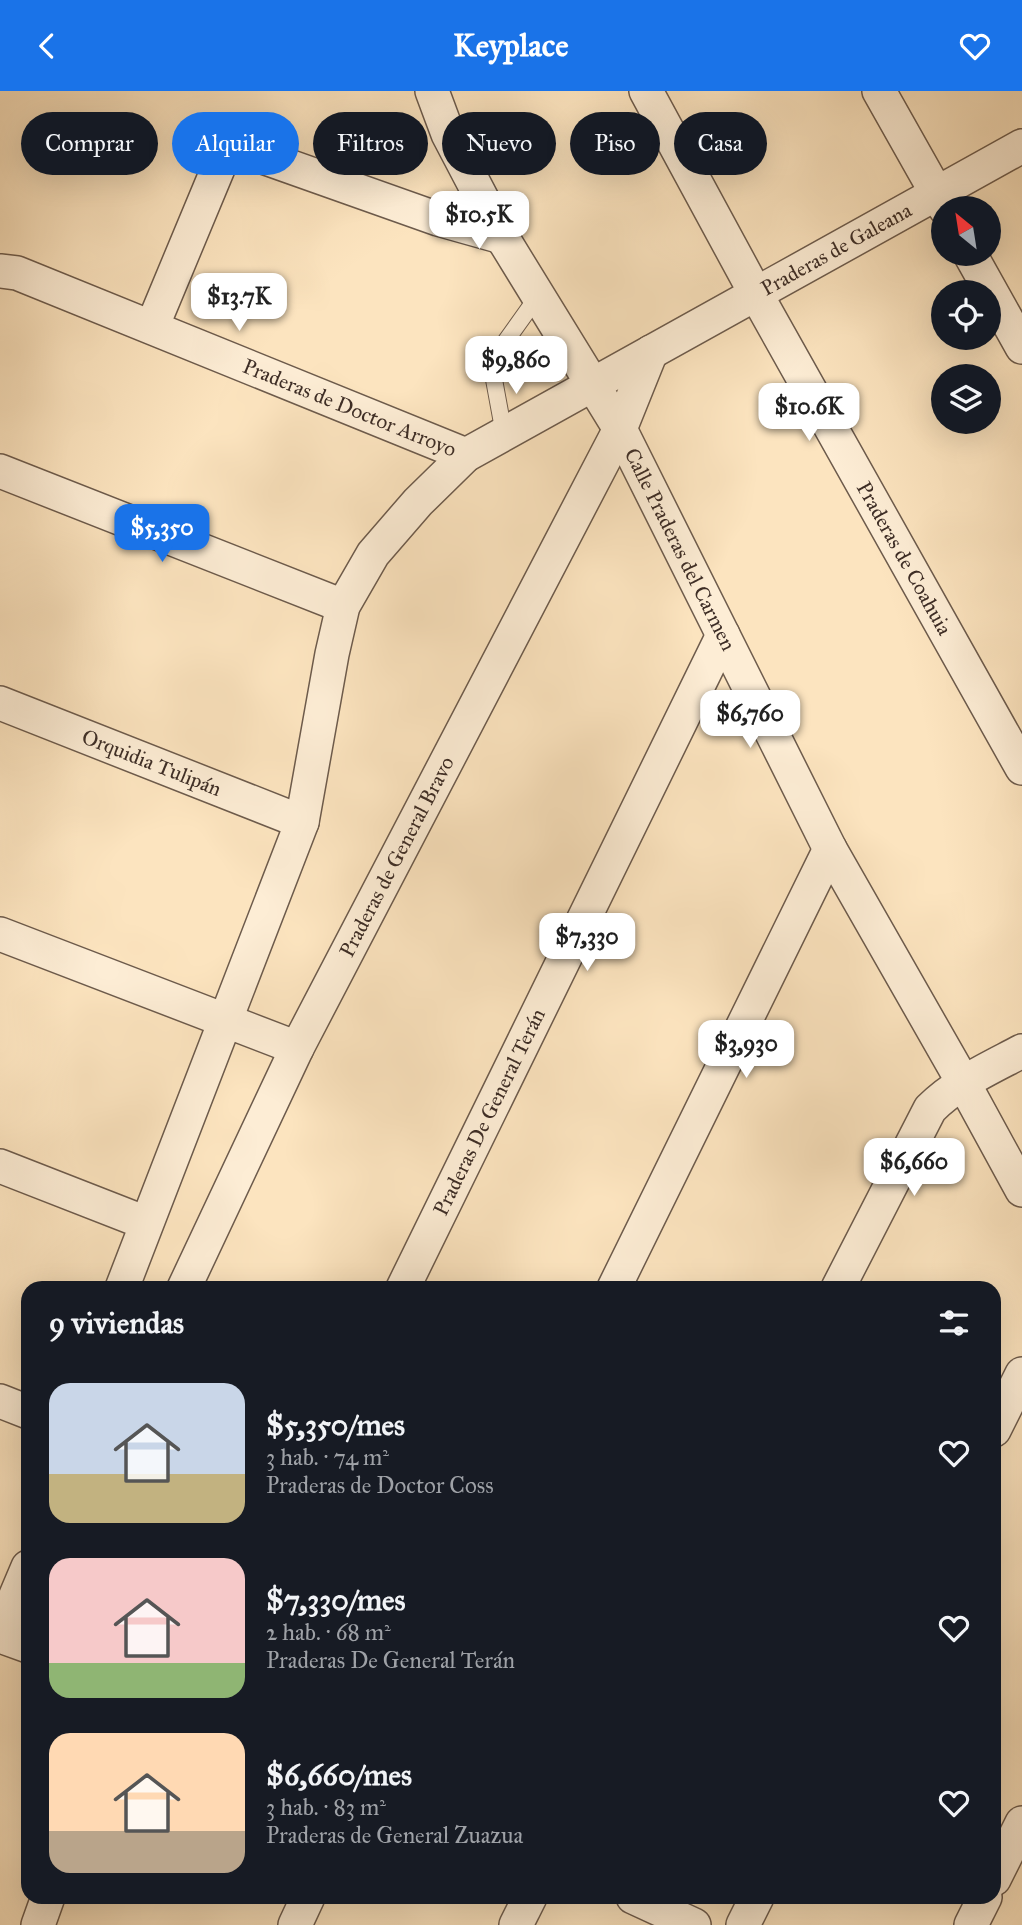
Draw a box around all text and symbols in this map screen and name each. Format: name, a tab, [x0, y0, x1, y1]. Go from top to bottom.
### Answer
text: Keyplace	[453, 26, 569, 65]
icon: back	[28, 27, 66, 65]
icon: heart	[956, 27, 994, 65]
chip: Comprar	[21, 112, 158, 175]
chip: Alquilar	[172, 112, 299, 175]
chip: Filtros	[313, 112, 428, 175]
chip: Nuevo	[442, 112, 556, 175]
chip: Piso	[570, 112, 660, 175]
chip: Casa	[674, 112, 767, 175]
pin: $10.5K	[422, 191, 536, 251]
north arrow	[931, 196, 1001, 266]
map controls	[931, 196, 1001, 434]
street label: Praderas de Galeana	[756, 197, 916, 302]
text: $10.5K	[445, 200, 513, 228]
pin: $13.7K	[182, 273, 296, 333]
button: locate	[931, 280, 1001, 350]
text: $13.7K	[207, 282, 271, 310]
pin: $9,860	[459, 337, 573, 396]
text: $9,860	[481, 345, 551, 373]
street label: Praderas de Doctor Arroyo	[239, 353, 460, 463]
button: layers	[931, 364, 1001, 434]
pin: $10.6K	[752, 383, 866, 443]
text: $10.6K	[774, 392, 844, 420]
street label: Calle Praderas del Carmen	[619, 444, 742, 655]
street label: Praderas de Coahuia	[851, 477, 958, 640]
pin: $5,350	[105, 505, 219, 564]
text: $5,350	[130, 513, 194, 541]
pin: $6,760	[693, 691, 807, 750]
text: $6,760	[716, 699, 784, 727]
street label: Orquidia Tulipán	[78, 724, 225, 802]
street label: Praderas de General Bravo	[334, 752, 460, 962]
pin: $7,330	[530, 913, 644, 973]
text: $7,330	[555, 922, 619, 950]
street label: Praderas De General Terán	[428, 1004, 551, 1220]
pin: $3,930	[689, 1021, 803, 1080]
text: $3,930	[714, 1029, 778, 1057]
pin: $6,660	[857, 1139, 971, 1198]
text: $6,660	[880, 1147, 948, 1175]
icon: filters	[935, 1304, 973, 1342]
text: 9 viviendas	[49, 1305, 184, 1341]
text: $5,350/mes	[266, 1407, 405, 1443]
icon: home	[105, 1411, 189, 1495]
icon: heart	[935, 1434, 973, 1472]
text: 3 hab. · 74 m²	[266, 1443, 389, 1471]
text: Praderas de Doctor Coss	[266, 1471, 494, 1499]
text: $7,330/mes	[266, 1582, 405, 1618]
icon: home	[105, 1586, 189, 1670]
icon: heart	[935, 1609, 973, 1647]
text: 2 hab. · 68 m²	[266, 1618, 391, 1646]
text: Praderas De General Terán	[266, 1646, 515, 1674]
text: $6,660/mes	[266, 1757, 412, 1793]
icon: home	[105, 1761, 189, 1845]
icon: heart	[935, 1784, 973, 1822]
text: 3 hab. · 83 m²	[266, 1793, 386, 1821]
text: Praderas de General Zuazua	[266, 1821, 523, 1849]

